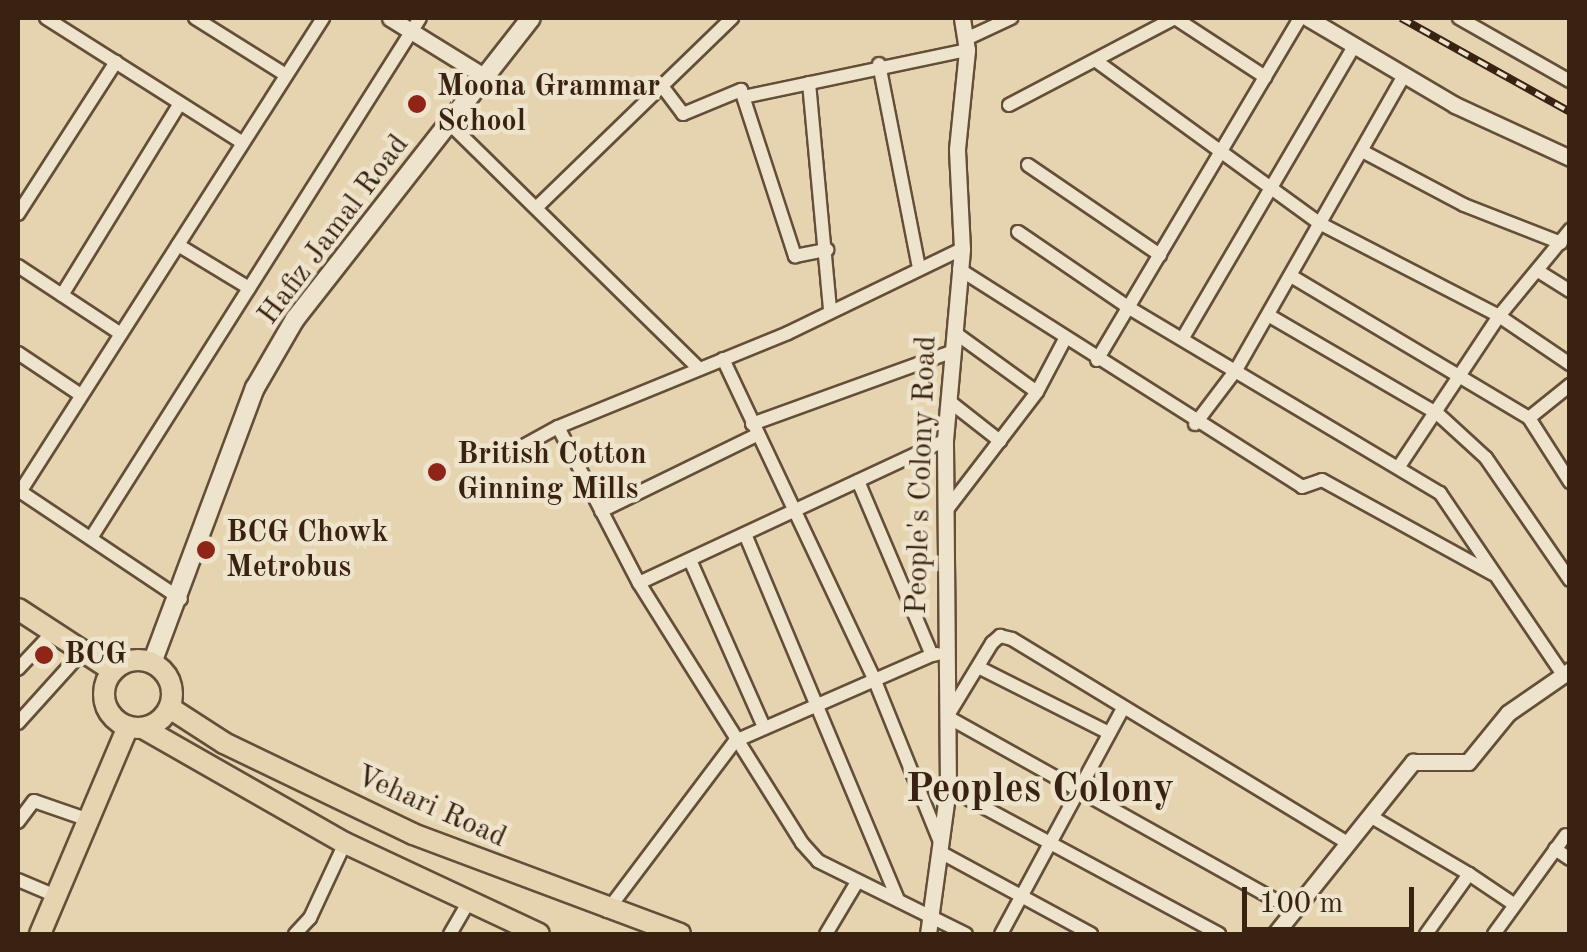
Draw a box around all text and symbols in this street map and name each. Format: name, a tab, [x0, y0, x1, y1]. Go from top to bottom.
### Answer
place label: Moona Grammar School	[437, 69, 660, 140]
marker: Moona Grammar School	[406, 93, 428, 115]
street label: Hafiz Jamal Road	[251, 128, 417, 332]
street label: People's Colony Road	[899, 335, 945, 615]
place label: British Cotton Ginning Mills	[457, 437, 647, 508]
marker: British Cotton Ginning Mills	[426, 461, 448, 483]
place label: BCG Chowk Metrobus	[226, 515, 388, 586]
marker: BCG Chowk Metrobus	[195, 539, 217, 561]
place label: BCG	[64, 637, 127, 673]
marker: BCG	[33, 644, 55, 666]
street label: Vehari Road	[350, 758, 512, 856]
district label: Peoples Colony	[906, 767, 1174, 815]
scale bar	[1247, 867, 1420, 929]
text: 100 m	[1259, 889, 1343, 919]

